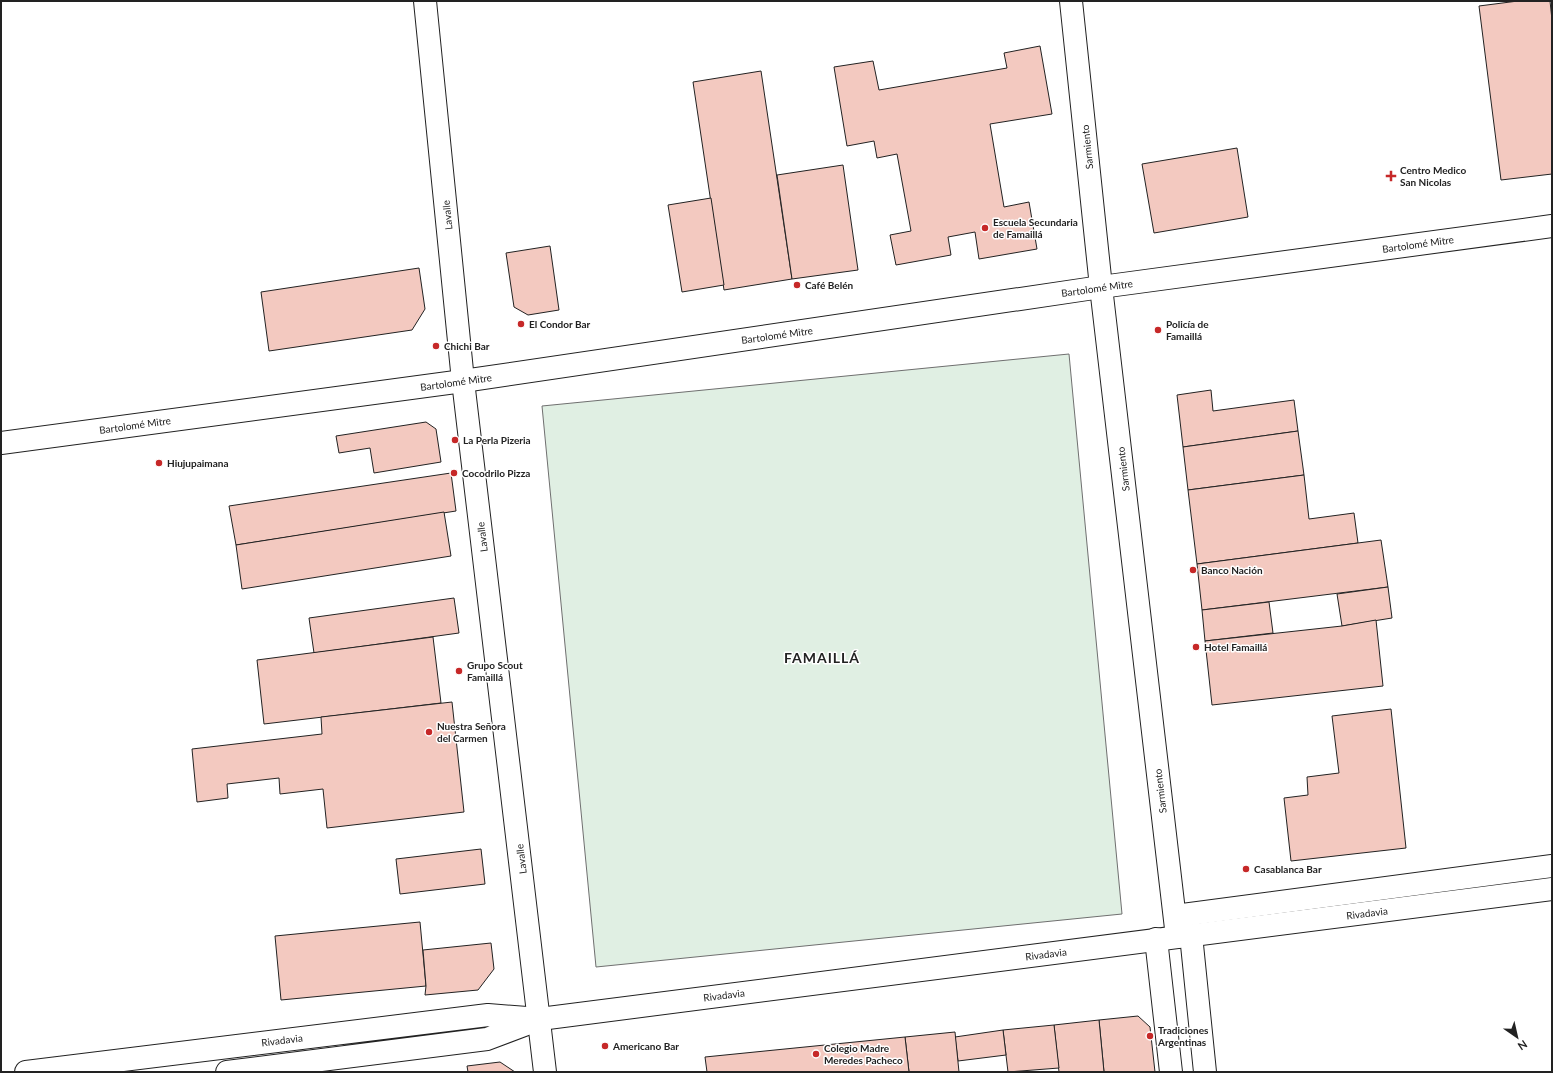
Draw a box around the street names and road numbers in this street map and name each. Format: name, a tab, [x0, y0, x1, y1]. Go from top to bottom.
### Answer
street label: Sarmiento	[1079, 124, 1095, 170]
street label: Lavalle	[439, 199, 455, 231]
street label: Bartolomé Mitre	[1381, 233, 1455, 255]
street label: Bartolomé Mitre	[1060, 277, 1134, 299]
street label: Bartolomé Mitre	[740, 324, 814, 346]
street label: Bartolomé Mitre	[419, 371, 493, 393]
street label: Bartolomé Mitre	[98, 414, 172, 436]
street label: Sarmiento	[1114, 446, 1132, 492]
street label: Lavalle	[474, 521, 490, 553]
street label: Sarmiento	[1151, 768, 1169, 814]
street label: Lavalle	[513, 843, 529, 875]
street label: Rivadavia	[1346, 905, 1388, 921]
street label: Rivadavia	[1025, 946, 1067, 962]
street label: Rivadavia	[703, 987, 745, 1003]
street label: Rivadavia	[261, 1032, 303, 1048]

